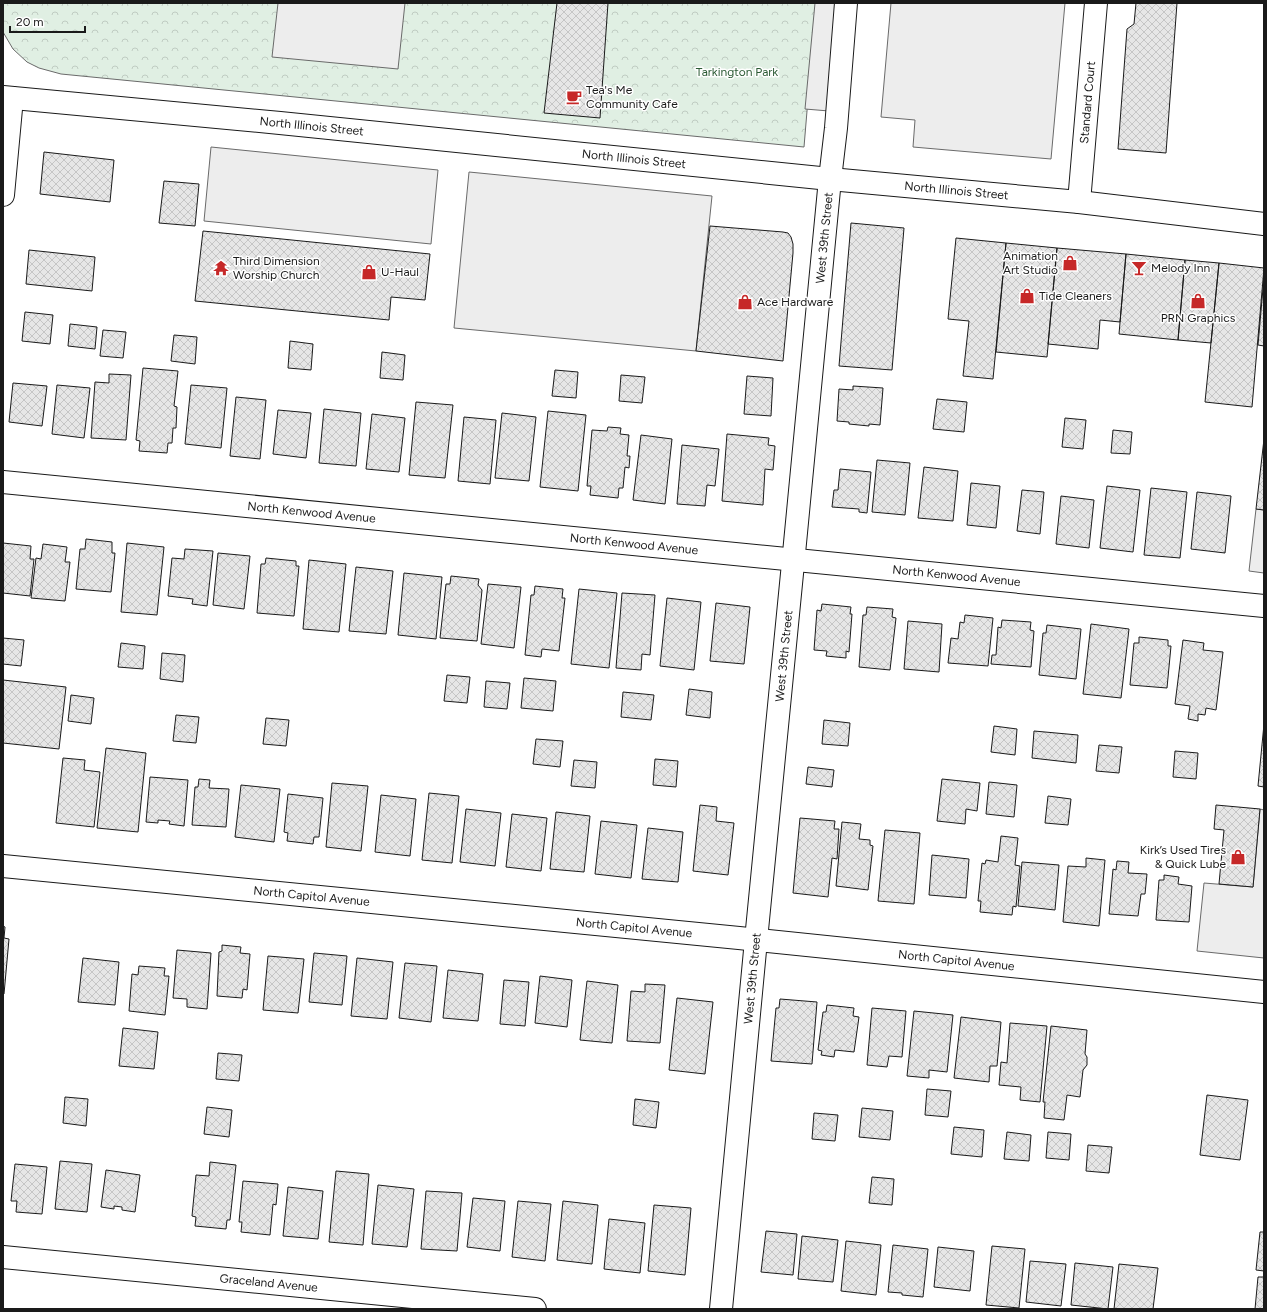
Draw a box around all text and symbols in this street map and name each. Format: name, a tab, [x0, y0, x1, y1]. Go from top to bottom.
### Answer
scale bar	[10, 8, 85, 34]
text: 20 m	[16, 15, 44, 29]
street label: Standard Court	[1077, 60, 1098, 144]
park label: Tarkington Park	[696, 65, 778, 79]
place label: Tea's Me Community Cafe	[586, 83, 678, 111]
cafe icon: Tea's Me Community Cafe	[565, 88, 583, 106]
street label: North Illinois Street	[259, 114, 365, 139]
street label: North Illinois Street	[581, 147, 687, 171]
street label: North Illinois Street	[904, 179, 1010, 202]
street label: West 39th Street	[813, 191, 836, 284]
place label: Animation Art Studio	[1003, 249, 1058, 277]
place label: Third Dimension Worship Church	[233, 254, 320, 282]
shop icon: Animation Art Studio	[1061, 254, 1079, 272]
temple icon: Third Dimension Worship Church	[212, 259, 230, 277]
bar icon: Melody Inn	[1130, 259, 1148, 277]
place label: Melody Inn	[1151, 261, 1211, 275]
shop icon: U-Haul	[360, 263, 378, 281]
place label: U-Haul	[381, 265, 419, 279]
shop icon: Tide Cleaners	[1018, 287, 1036, 305]
place label: Tide Cleaners	[1039, 289, 1112, 303]
shop icon: PRN Graphics	[1189, 292, 1207, 310]
shop icon: Ace Hardware	[736, 293, 754, 311]
place label: Ace Hardware	[757, 295, 834, 309]
place label: PRN Graphics	[1161, 311, 1236, 325]
street label: North Kenwood Avenue	[247, 499, 377, 526]
street label: North Kenwood Avenue	[569, 531, 699, 557]
street label: North Kenwood Avenue	[892, 562, 1022, 589]
street label: West 39th Street	[772, 609, 795, 702]
place label: Kirk’s Used Tires & Quick Lube	[1140, 843, 1226, 871]
shop icon: Kirk’s Used Tires & Quick Lube	[1229, 848, 1247, 866]
street label: North Capitol Avenue	[253, 884, 371, 909]
street label: North Capitol Avenue	[575, 915, 693, 940]
street label: West 39th Street	[741, 932, 764, 1025]
street label: North Capitol Avenue	[897, 947, 1016, 973]
street label: Graceland Avenue	[219, 1271, 319, 1295]

